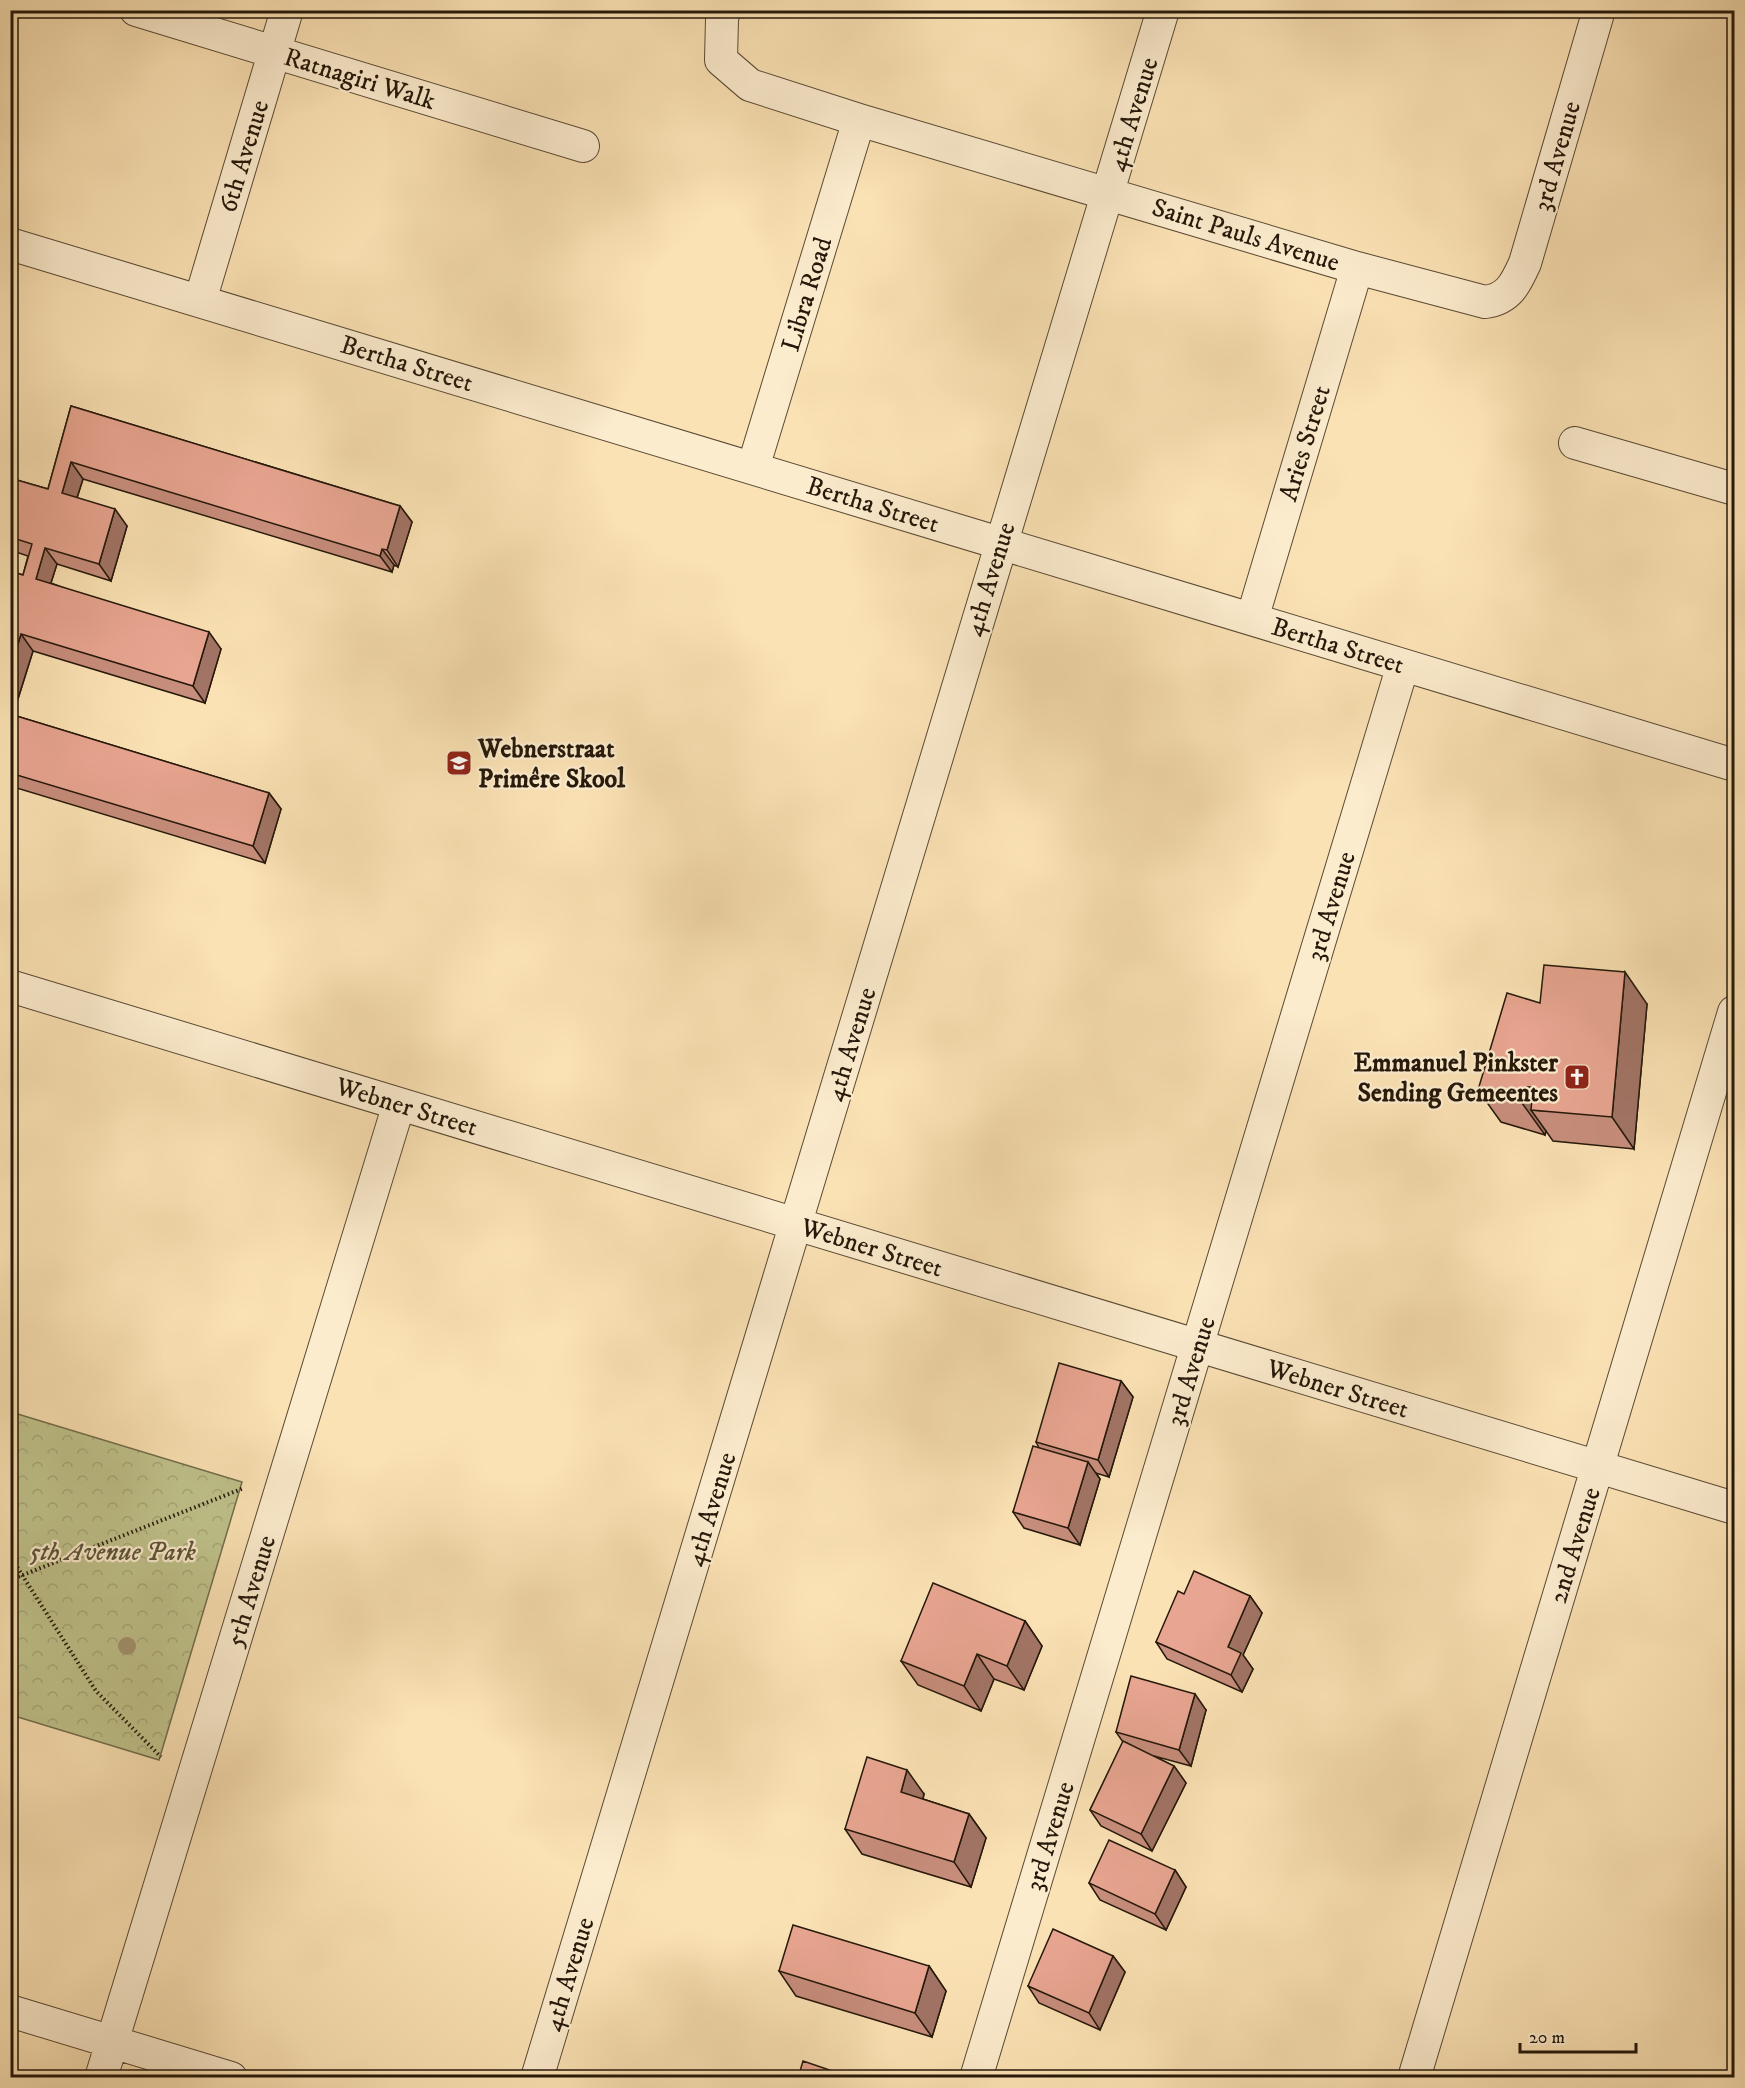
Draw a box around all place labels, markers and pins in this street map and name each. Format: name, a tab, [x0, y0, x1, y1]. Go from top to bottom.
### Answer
place label: Webnerstraat Primêre Skool	[477, 733, 626, 796]
school or university icon: Webnerstraat Primêre Skool	[444, 748, 474, 778]
place label: Emmanuel Pinkster Sending Gemeentes	[1354, 1047, 1558, 1110]
church icon: Emmanuel Pinkster Sending Gemeentes	[1562, 1062, 1592, 1092]

